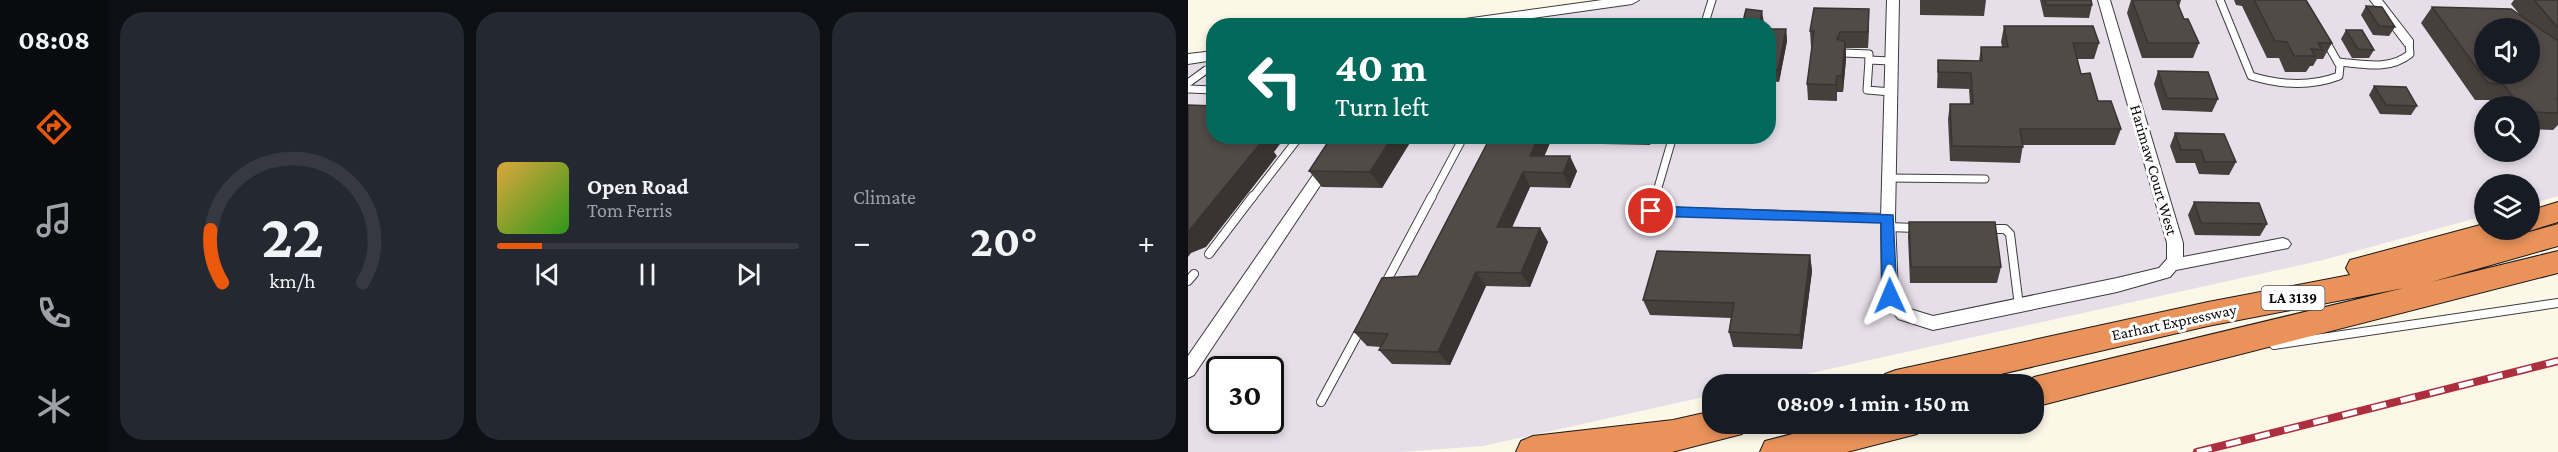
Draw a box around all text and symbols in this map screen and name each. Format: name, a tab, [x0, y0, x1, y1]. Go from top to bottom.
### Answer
map controls	[2474, 18, 2540, 240]
button: sound	[2474, 18, 2540, 84]
text: 08:08	[18, 25, 90, 55]
icon: left	[1236, 42, 1314, 120]
text: 40 m	[1335, 43, 1427, 90]
text: Turn left	[1335, 92, 1429, 122]
button: search	[2474, 96, 2540, 162]
street label: Harimaw Court West	[2127, 103, 2181, 238]
icon: directions	[33, 106, 75, 148]
text: Open Road	[587, 174, 689, 199]
button: layers	[2474, 174, 2540, 240]
pin	[1625, 185, 1676, 236]
text: Climate	[853, 186, 916, 208]
icon: arrive	[1634, 194, 1667, 227]
icon: music	[33, 199, 75, 241]
text: Tom Ferris	[587, 199, 672, 221]
text: 22	[261, 201, 323, 270]
text: 20°	[970, 216, 1038, 266]
text: −	[853, 223, 870, 260]
text: +	[1138, 223, 1155, 260]
icon: previous	[531, 258, 564, 291]
icon: pause	[631, 258, 664, 291]
icon: next	[732, 258, 765, 291]
position arrow	[1858, 264, 1922, 328]
text: km/h	[269, 269, 316, 293]
road number: LA 3139	[2262, 286, 2324, 310]
icon: phone	[33, 292, 75, 334]
street label: Earhart Expressway	[2110, 300, 2239, 345]
speed limit sign: 30	[1206, 356, 1284, 434]
icon: climate	[33, 385, 75, 427]
text: 08:09 · 1 min · 150 m	[1777, 391, 1969, 416]

